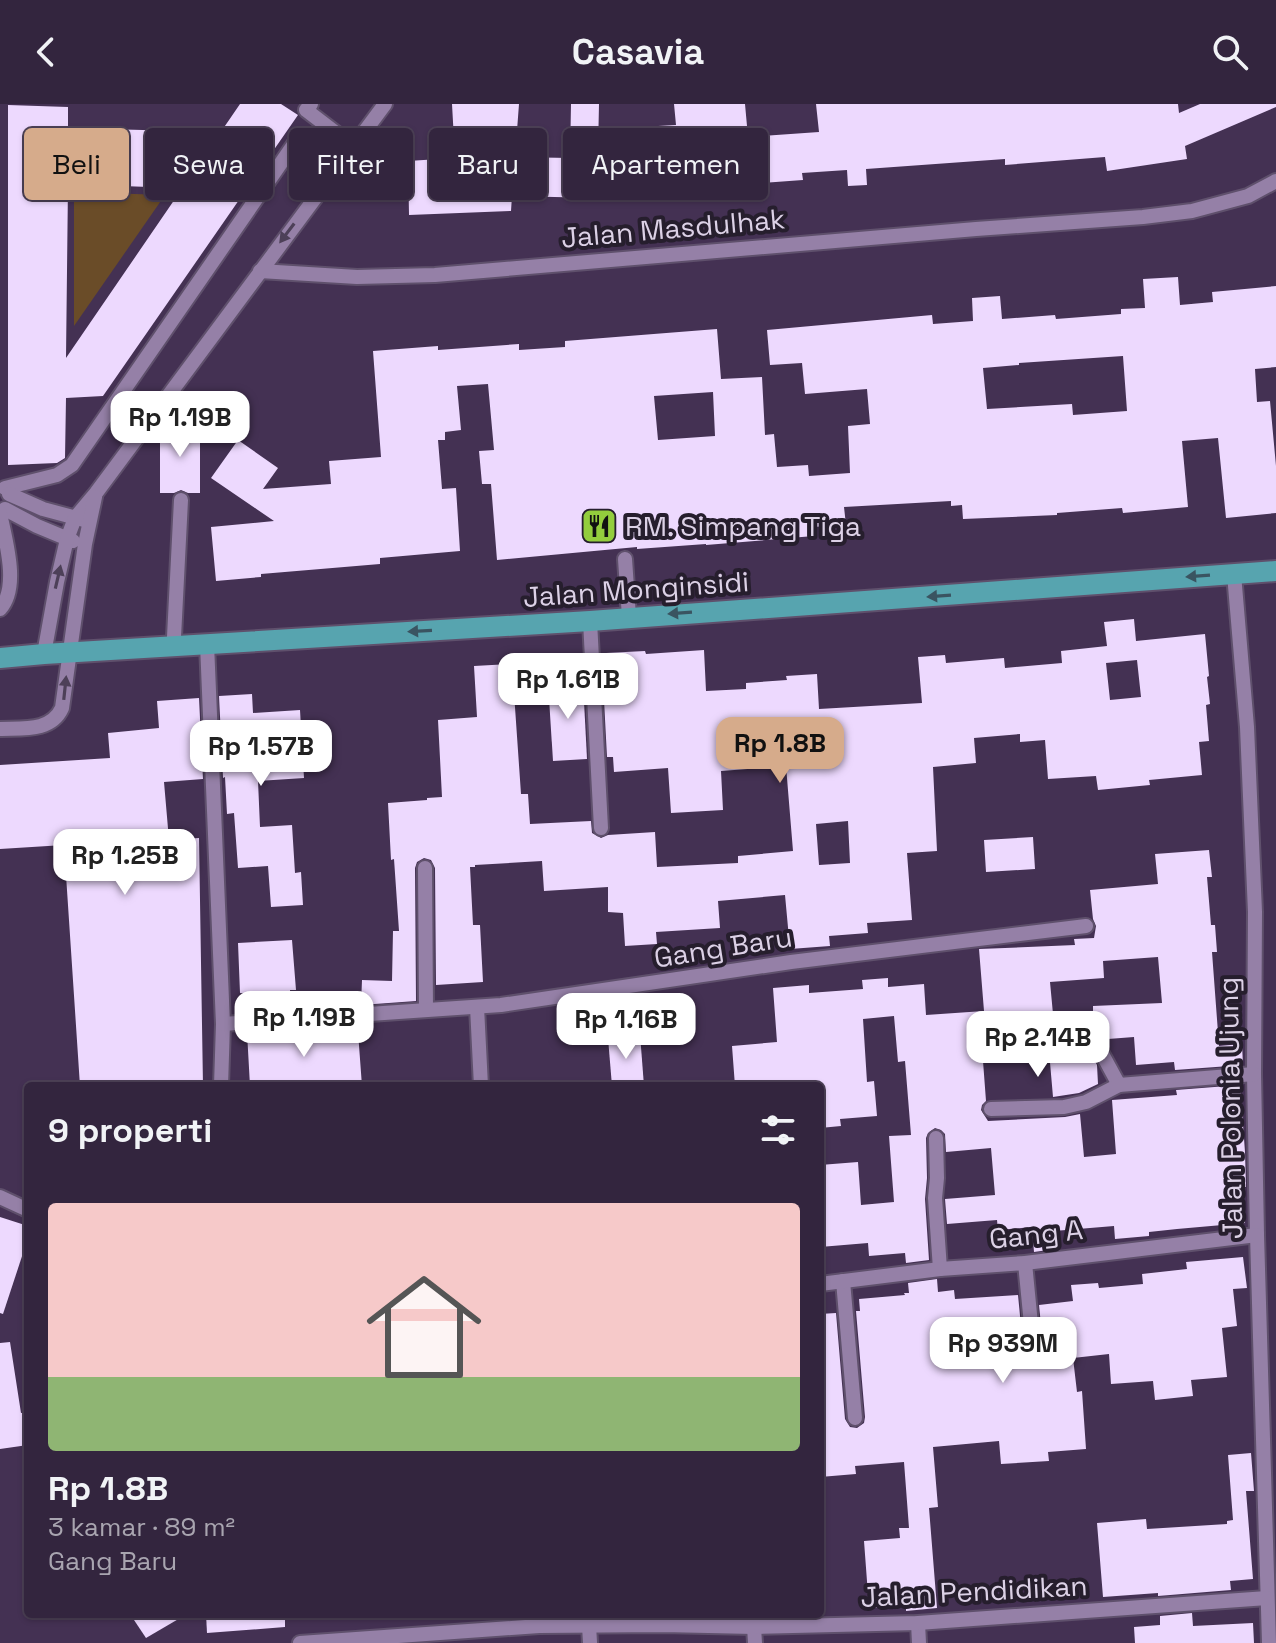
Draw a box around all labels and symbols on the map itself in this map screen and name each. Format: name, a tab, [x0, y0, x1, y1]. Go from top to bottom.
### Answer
street label: Jalan Masdulhak	[560, 200, 786, 256]
one-way arrow	[280, 223, 296, 244]
pin: Rp 1.19B	[97, 391, 263, 459]
restaurant icon: RM. Simpang Tiga	[580, 507, 618, 545]
place label: RM. Simpang Tiga	[625, 508, 861, 544]
street label: Jalan Monginsidi	[522, 563, 750, 615]
one-way arrow	[52, 564, 65, 589]
one-way arrow	[1185, 570, 1210, 583]
one-way arrow	[926, 590, 951, 603]
one-way arrow	[667, 607, 692, 620]
one-way arrow	[407, 625, 432, 638]
pin: Rp 1.61B	[485, 653, 651, 721]
one-way arrow	[58, 675, 71, 700]
pin: Rp 1.8B	[706, 717, 854, 785]
pin: Rp 1.57B	[178, 720, 344, 788]
pin: Rp 1.25B	[42, 829, 208, 897]
street label: Gang Baru	[651, 918, 795, 976]
street label: Jalan Polonia Ujung	[1210, 977, 1250, 1239]
pin: Rp 1.19B	[221, 991, 387, 1059]
pin: Rp 1.16B	[543, 993, 709, 1061]
pin: Rp 2.14B	[955, 1011, 1121, 1079]
street label: Gang A	[987, 1211, 1085, 1257]
pin: Rp 939M	[929, 1317, 1077, 1385]
street label: Jalan Pendidikan	[860, 1567, 1088, 1615]

